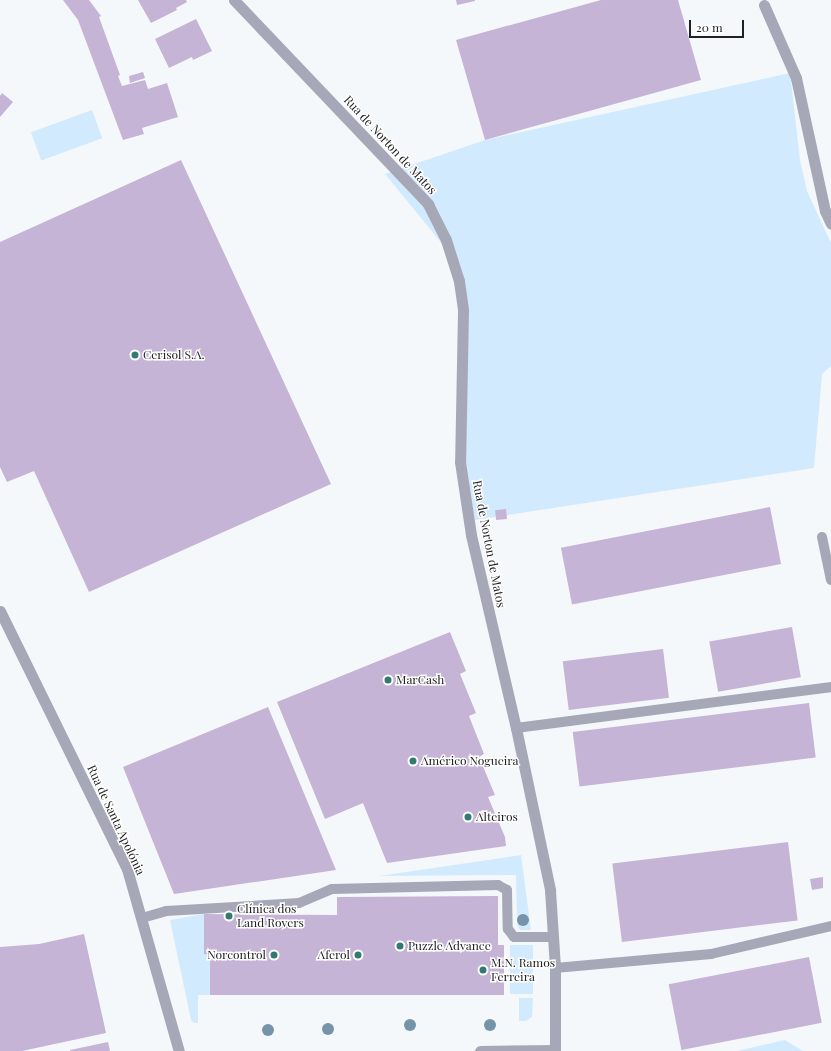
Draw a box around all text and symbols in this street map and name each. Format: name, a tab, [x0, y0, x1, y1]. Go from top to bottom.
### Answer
scale bar	[691, 12, 746, 38]
text: 20 m	[696, 19, 723, 35]
street label: Rua de Norton de Matos	[341, 93, 439, 197]
place label: Cerisol S.A.	[143, 348, 205, 362]
marker: Cerisol S.A.	[130, 350, 140, 360]
street label: Rua de Norton de Matos	[470, 479, 508, 609]
place label: MarCash	[396, 673, 444, 687]
marker: MarCash	[383, 675, 393, 685]
place label: Américo Nogueira	[421, 754, 519, 768]
marker: Américo Nogueira	[408, 756, 418, 766]
street label: Rua de Santa Apolónia	[84, 763, 148, 877]
place label: Alteiros	[476, 810, 518, 824]
marker: Alteiros	[463, 812, 473, 822]
place label: Clínica dos Land Rovers	[237, 902, 304, 930]
marker: Clínica dos Land Rovers	[224, 911, 234, 921]
place label: Puzzle Advance	[408, 939, 491, 953]
marker: Puzzle Advance	[395, 941, 405, 951]
place label: Norcontrol	[207, 948, 266, 962]
place label: Aferol	[318, 948, 350, 962]
marker: Norcontrol	[269, 950, 279, 960]
marker: Aferol	[353, 950, 363, 960]
place label: M.N. Ramos Ferreira	[491, 956, 555, 984]
marker: M.N. Ramos Ferreira	[478, 965, 488, 975]

